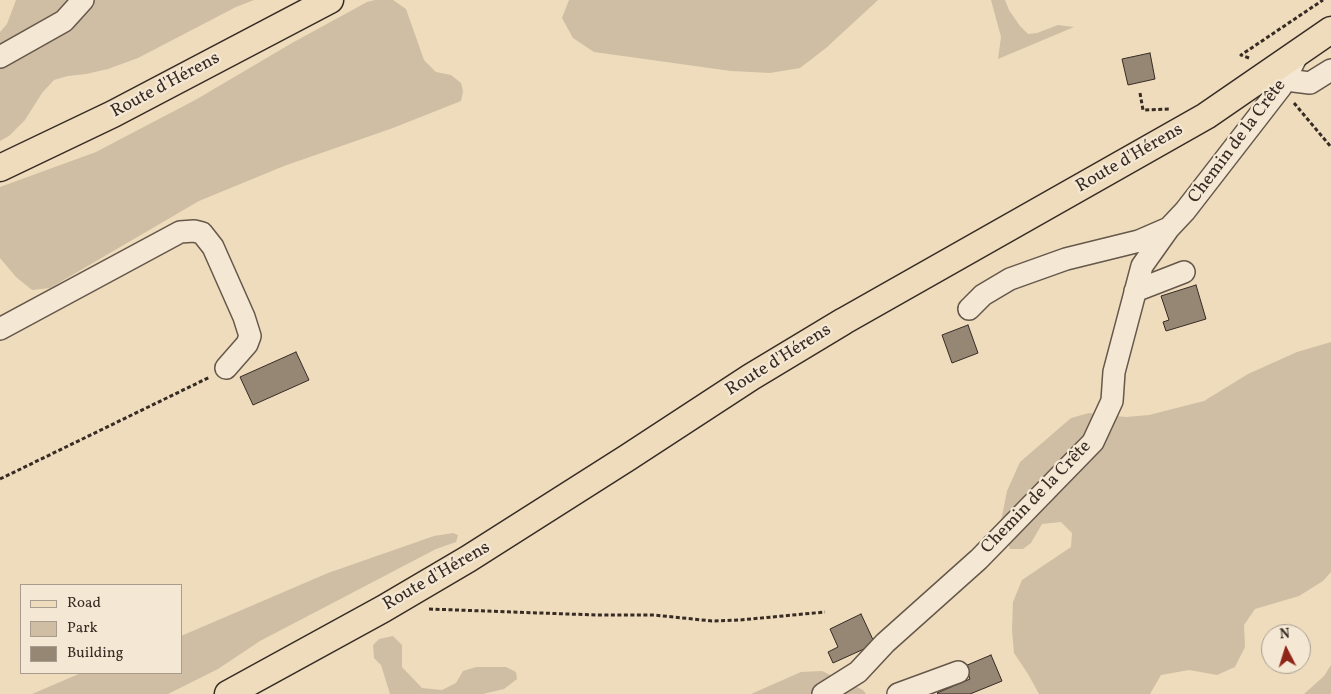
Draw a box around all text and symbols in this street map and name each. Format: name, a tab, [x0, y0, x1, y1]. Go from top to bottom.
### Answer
street label: Route d'Hérens	[108, 48, 224, 124]
street label: Chemin de la Crête	[1184, 76, 1292, 208]
street label: Route d'Hérens	[1073, 120, 1187, 198]
street label: Route d'Hérens	[722, 320, 836, 402]
street label: Chemin de la Crête	[977, 437, 1097, 559]
street label: Route d'Hérens	[380, 538, 494, 616]
legend	[20, 584, 182, 674]
text: Road	[67, 593, 101, 614]
text: Park	[67, 618, 98, 639]
north arrow	[1261, 624, 1311, 674]
text: N	[1279, 625, 1291, 644]
text: Building	[67, 643, 123, 664]

